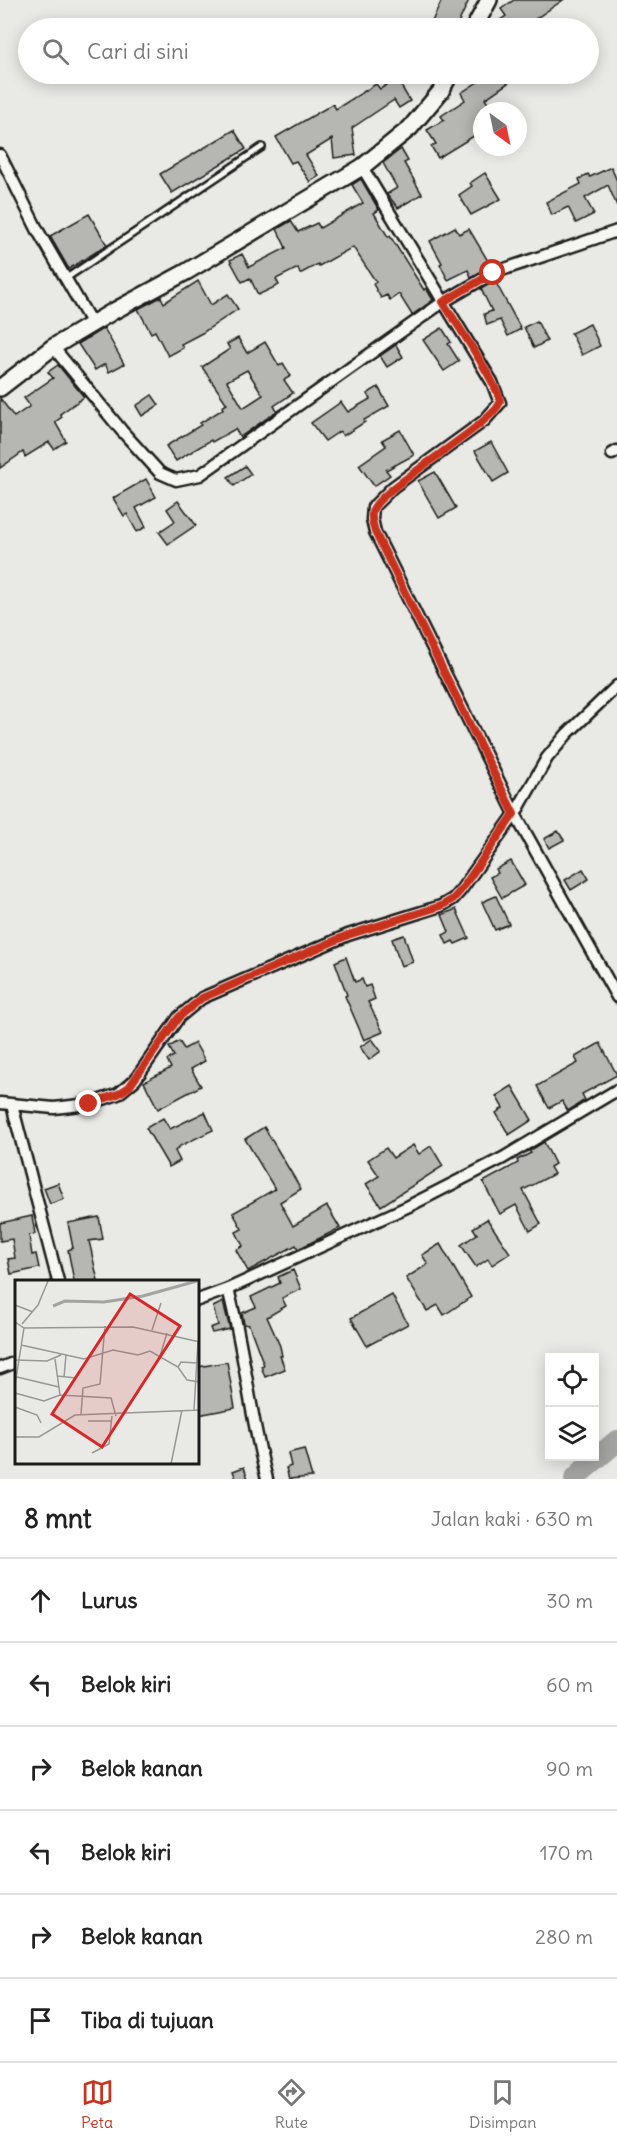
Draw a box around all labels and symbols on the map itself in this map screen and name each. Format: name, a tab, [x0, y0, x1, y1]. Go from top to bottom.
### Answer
north arrow	[473, 102, 527, 156]
route start	[479, 259, 505, 285]
route end	[75, 1090, 101, 1116]
inset map	[15, 1280, 200, 1464]

